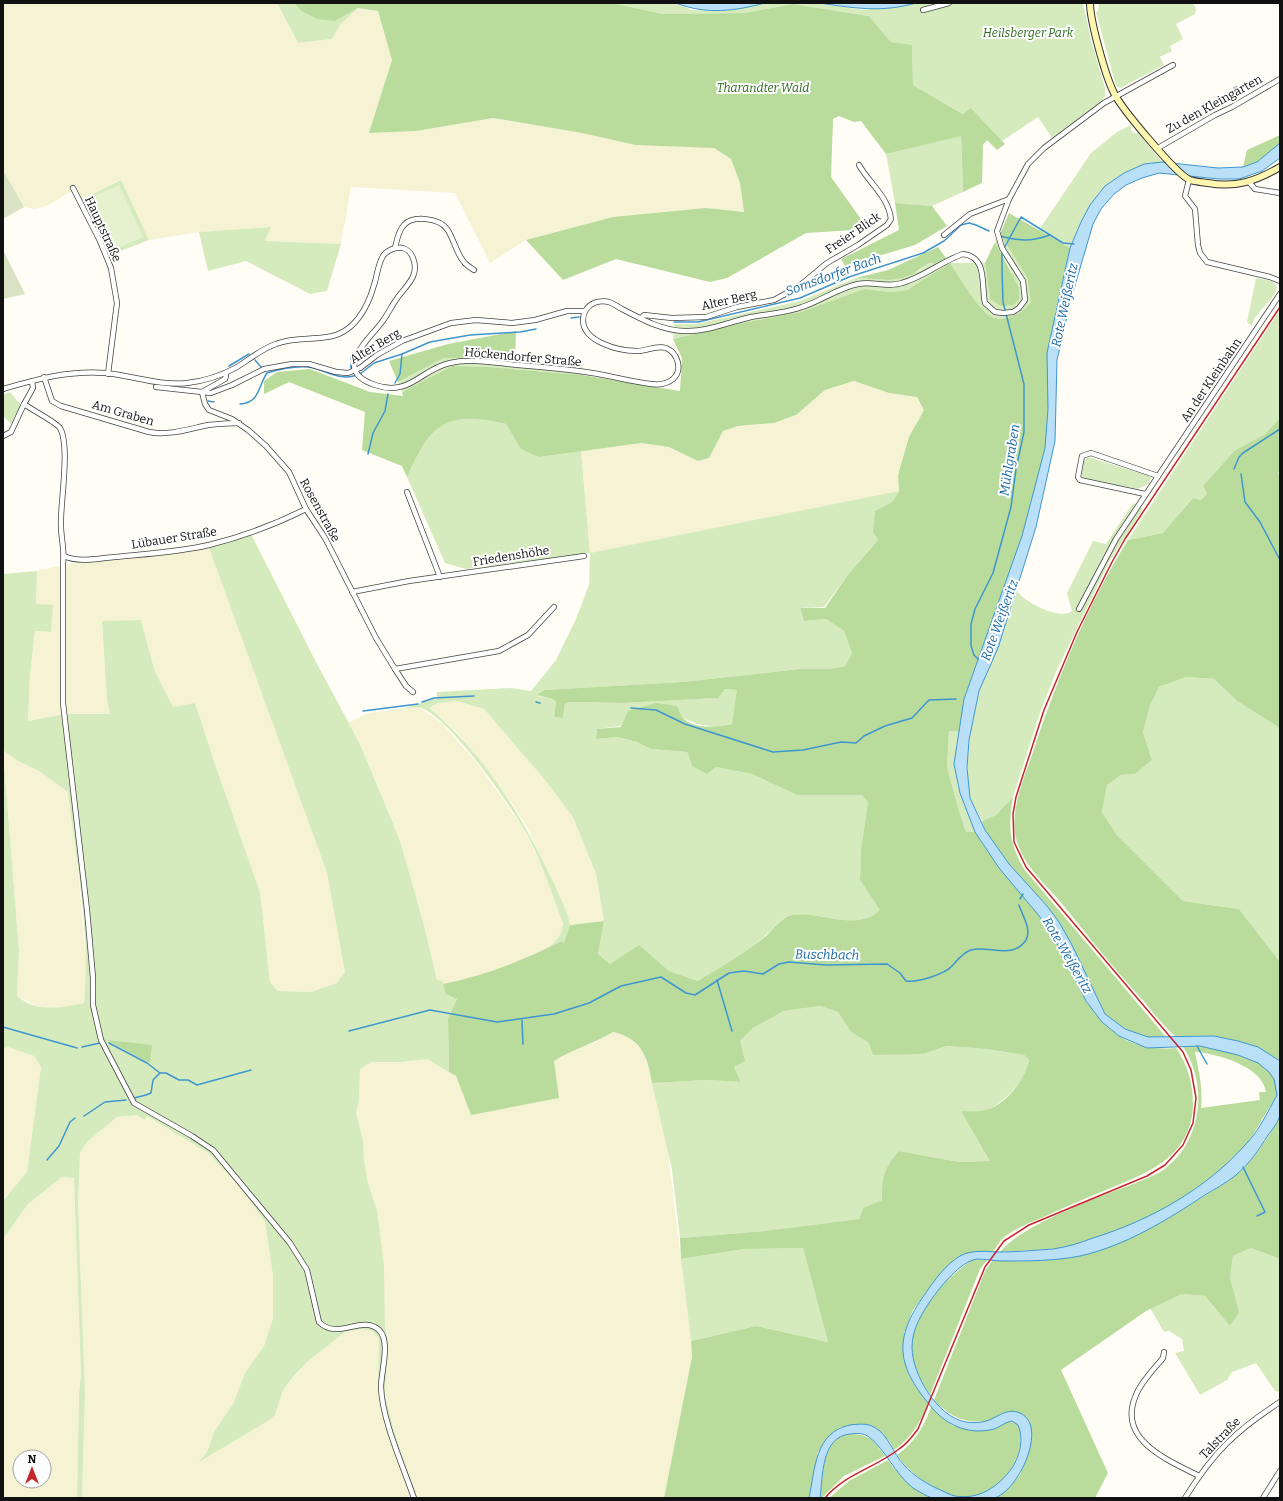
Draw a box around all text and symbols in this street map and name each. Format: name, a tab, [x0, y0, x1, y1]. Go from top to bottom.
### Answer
park label: Heilsberger Park	[983, 26, 1074, 40]
street label: Zu den Kleingärten	[1164, 72, 1265, 136]
park label: Tharandter Wald	[717, 81, 809, 95]
street label: Hauptstraße	[82, 194, 124, 264]
street label: Freier Blick	[823, 209, 883, 257]
water label: Somsdorfer Bach	[783, 250, 883, 299]
water label: Rote Weißeritz	[1048, 262, 1081, 348]
street label: Alter Berg	[700, 287, 758, 313]
street label: Alter Berg	[347, 325, 403, 366]
street label: An der Kleinbahn	[1178, 335, 1244, 425]
street label: Höckendorfer Straße	[464, 345, 582, 369]
street label: Am Graben	[91, 398, 156, 429]
water label: Mühlgraben	[996, 423, 1023, 497]
street label: Rosenstraße	[297, 476, 343, 544]
street label: Lübauer Straße	[130, 524, 218, 552]
street label: Friedenshöhe	[472, 543, 550, 569]
water label: Rote Weißeritz	[978, 578, 1021, 663]
water label: Rote Weißeritz	[1040, 915, 1095, 996]
water label: Buschbach	[795, 946, 859, 963]
street label: Talstraße	[1197, 1414, 1243, 1462]
north arrow	[12, 1449, 52, 1489]
text: N	[28, 1453, 37, 1466]

